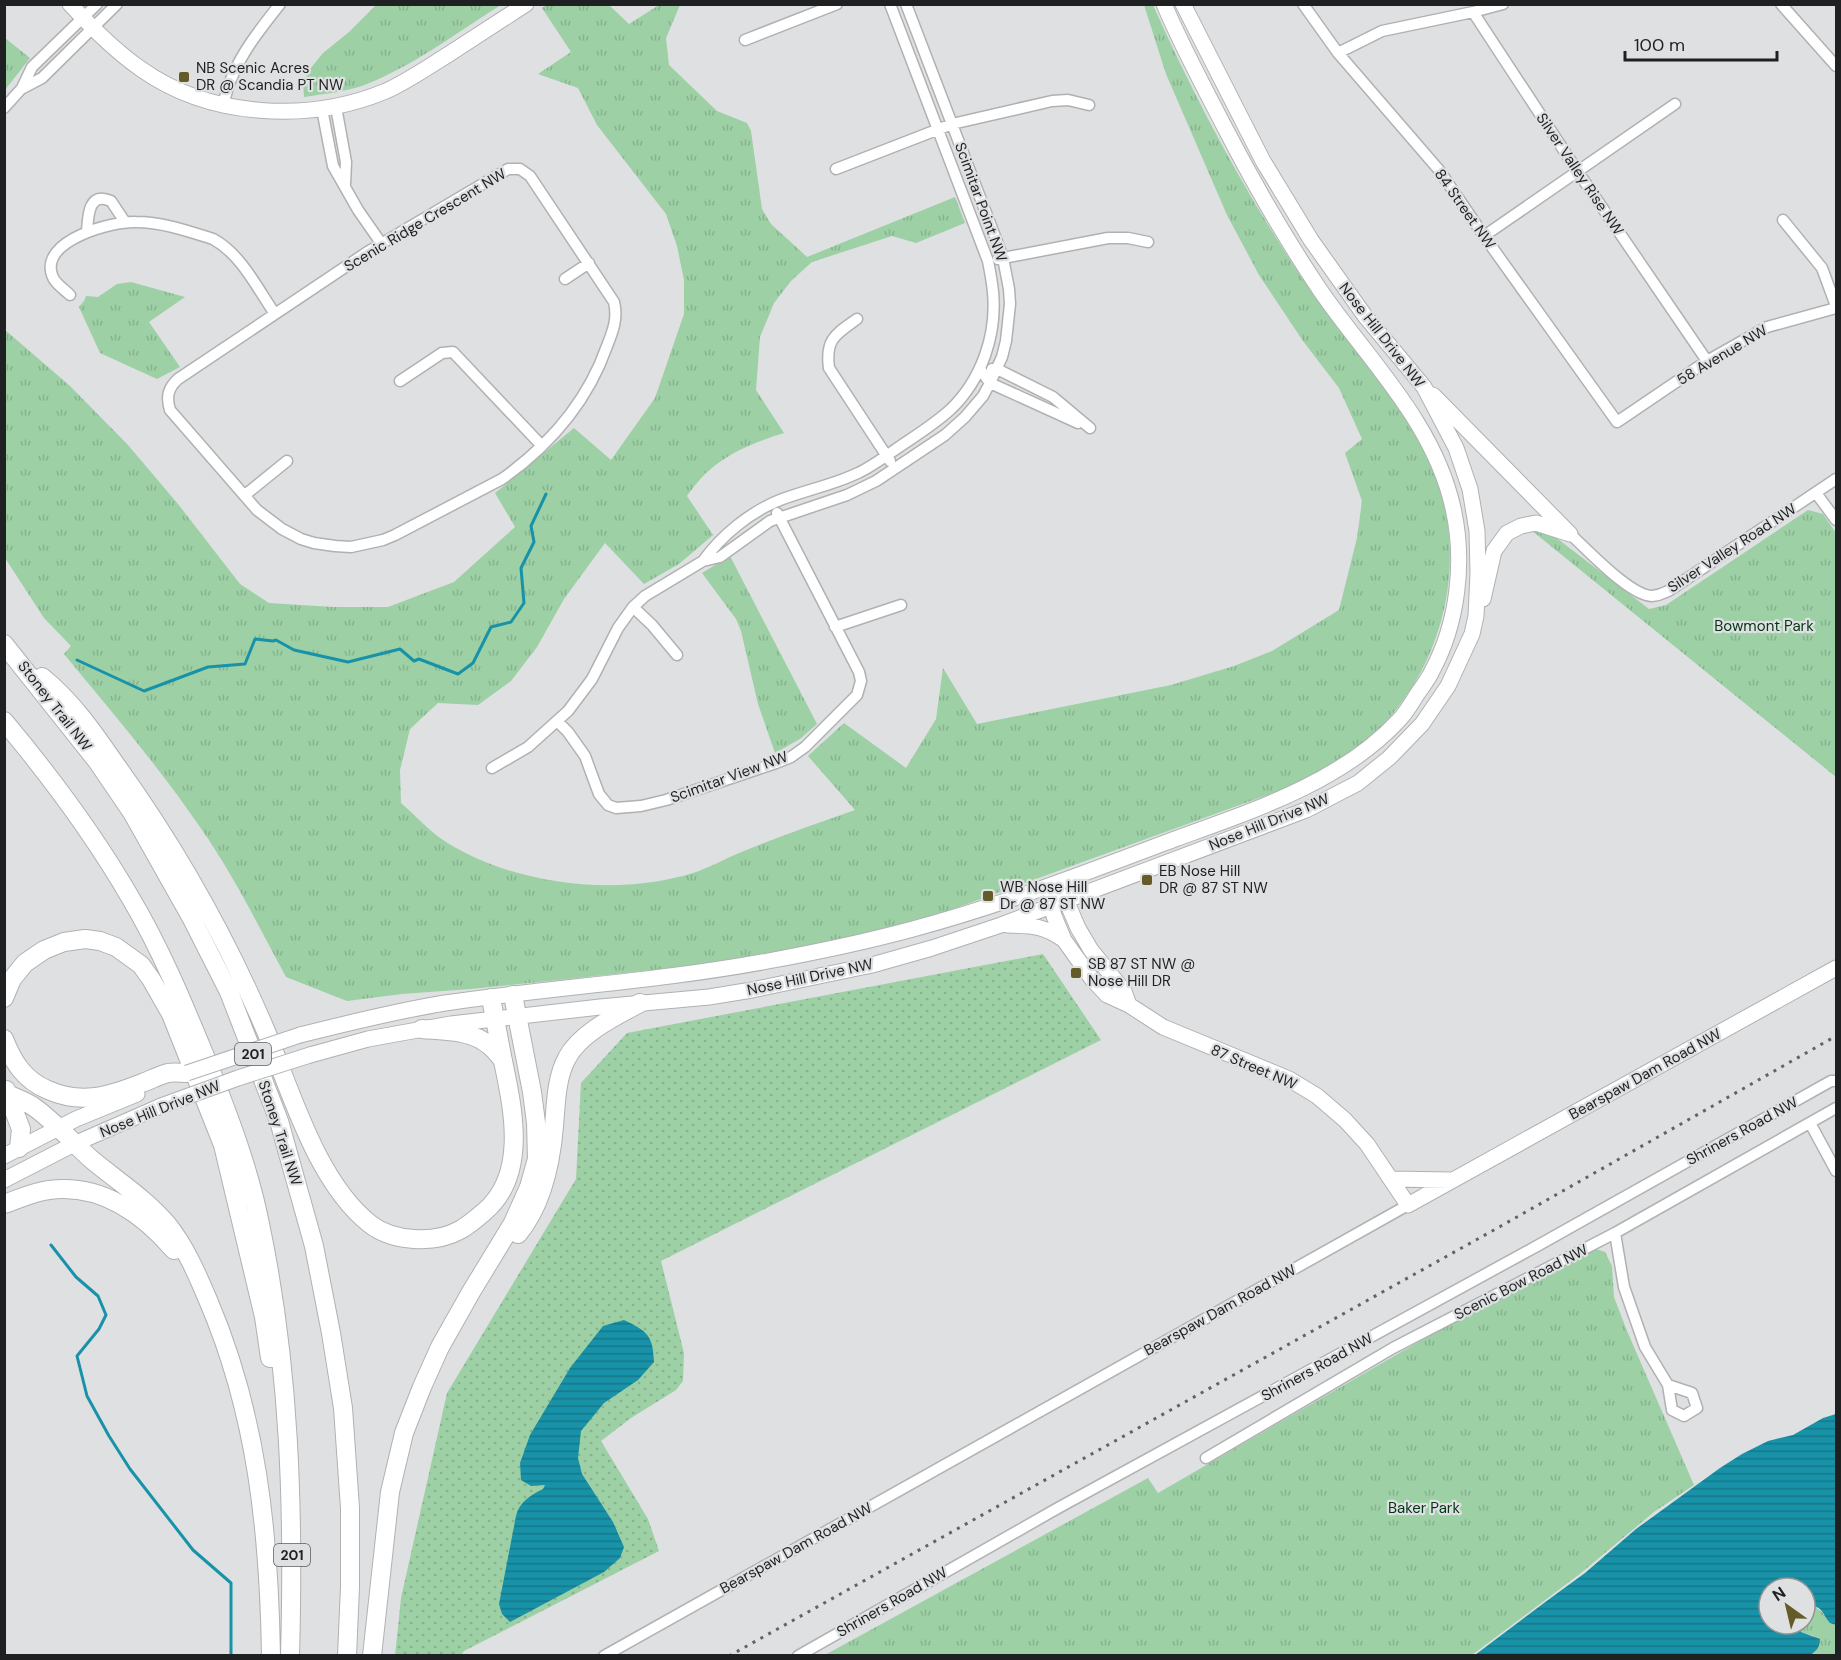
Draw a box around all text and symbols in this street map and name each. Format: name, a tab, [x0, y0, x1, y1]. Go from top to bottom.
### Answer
scale bar	[1625, 24, 1776, 62]
text: 100 m	[1634, 33, 1685, 57]
place label: NB Scenic Acres DR @ Scandia PT NW	[196, 58, 344, 95]
marker: NB Scenic Acres DR @ Scandia PT NW	[177, 70, 191, 84]
street label: Silver Valley Rise NW	[1532, 109, 1629, 239]
street label: Scimitar Point NW	[950, 140, 1012, 265]
street label: Scenic Ridge Crescent NW	[340, 163, 510, 276]
street label: 84 Street NW	[1430, 165, 1500, 253]
street label: Nose Hill Drive NW	[1335, 278, 1430, 392]
street label: 58 Avenue NW	[1673, 320, 1771, 390]
street label: Silver Valley Road NW	[1664, 499, 1801, 597]
park label: Bowmont Park	[1714, 616, 1814, 636]
street label: Stoney Trail NW	[13, 657, 97, 756]
street label: Scimitar View NW	[668, 746, 791, 808]
street label: Nose Hill Drive NW	[1206, 789, 1333, 855]
place label: EB Nose Hill DR @ 87 ST NW	[1159, 861, 1268, 898]
marker: EB Nose Hill DR @ 87 ST NW	[1140, 873, 1154, 887]
place label: WB Nose Hill Dr @ 87 ST NW	[1000, 877, 1106, 914]
marker: WB Nose Hill Dr @ 87 ST NW	[981, 889, 995, 903]
street label: Nose Hill Drive NW	[745, 954, 875, 1000]
place label: SB 87 ST NW @ Nose Hill DR	[1088, 954, 1195, 991]
marker: SB 87 ST NW @ Nose Hill DR	[1069, 966, 1083, 980]
street label: Bearspaw Dam Road NW	[1565, 1024, 1725, 1124]
street label: 87 Street NW	[1208, 1040, 1301, 1094]
road number: 201	[235, 1043, 271, 1065]
street label: Nose Hill Drive NW	[97, 1076, 224, 1142]
street label: Stoney Trail NW	[254, 1078, 307, 1189]
street label: Shriners Road NW	[1683, 1092, 1802, 1170]
street label: Scenic Bow Road NW	[1451, 1239, 1592, 1324]
street label: Bearspaw Dam Road NW	[1140, 1260, 1300, 1360]
street label: Shriners Road NW	[1258, 1328, 1377, 1406]
street label: Bearspaw Dam Road NW	[716, 1498, 876, 1598]
park label: Baker Park	[1388, 1498, 1460, 1518]
road number: 201	[274, 1544, 310, 1566]
street label: Shriners Road NW	[833, 1562, 951, 1642]
north arrow	[1757, 1576, 1817, 1636]
text: N	[1768, 1582, 1790, 1606]

